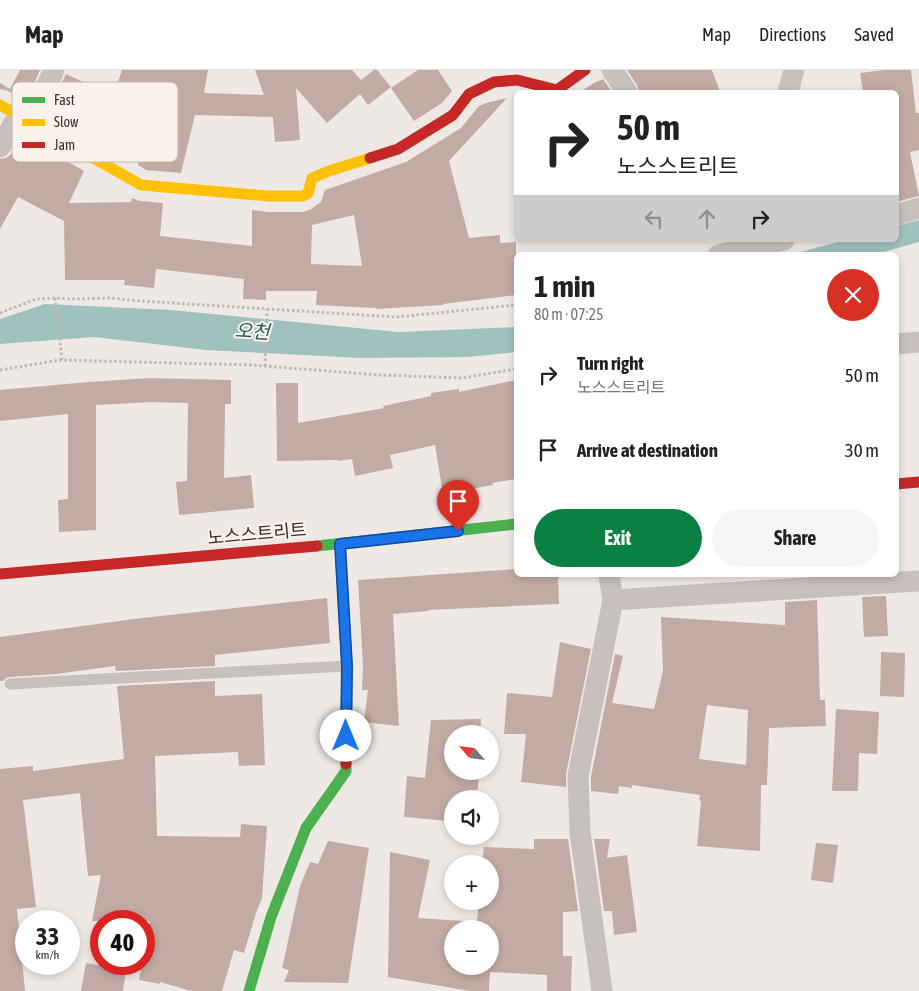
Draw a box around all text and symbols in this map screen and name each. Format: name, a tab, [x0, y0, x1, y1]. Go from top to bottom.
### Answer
text: Map	[25, 21, 64, 48]
text: Map	[702, 24, 731, 45]
text: Directions	[759, 24, 826, 45]
text: Saved	[854, 24, 894, 45]
legend	[12, 82, 178, 162]
text: Fast	[54, 92, 75, 108]
text: 50 m	[617, 107, 680, 147]
icon: right	[534, 110, 599, 175]
text: Slow	[54, 114, 79, 130]
text: Jam	[54, 137, 75, 153]
text: 노스스트리트	[617, 153, 738, 179]
icon: left	[640, 205, 668, 233]
icon: ahead	[693, 205, 721, 233]
icon: right	[746, 205, 774, 233]
text: 1 min	[534, 269, 595, 303]
button: close	[827, 269, 879, 321]
text: 80 m · 07:25	[534, 305, 604, 323]
water label: 오천	[234, 319, 272, 343]
text: Turn right	[577, 352, 644, 374]
icon: right	[534, 361, 562, 389]
text: 50 m	[845, 364, 879, 386]
text: 노스스트리트	[577, 378, 665, 396]
icon: arrive	[534, 436, 562, 464]
text: Arrive at destination	[577, 439, 718, 461]
text: 30 m	[845, 439, 879, 461]
pin	[437, 480, 479, 531]
icon: arrive	[444, 487, 472, 515]
button: Exit	[534, 509, 702, 567]
button: Share	[712, 509, 879, 567]
street label: 노스스트리트	[207, 519, 307, 548]
position arrow	[319, 709, 371, 761]
north arrow	[444, 725, 499, 780]
map controls	[444, 725, 499, 975]
button: sound	[444, 790, 499, 845]
button: +	[444, 855, 499, 910]
speed limit sign: 40	[90, 910, 155, 975]
button: −	[444, 920, 499, 975]
text: 33	[36, 922, 59, 950]
text: km/h	[36, 948, 59, 962]

